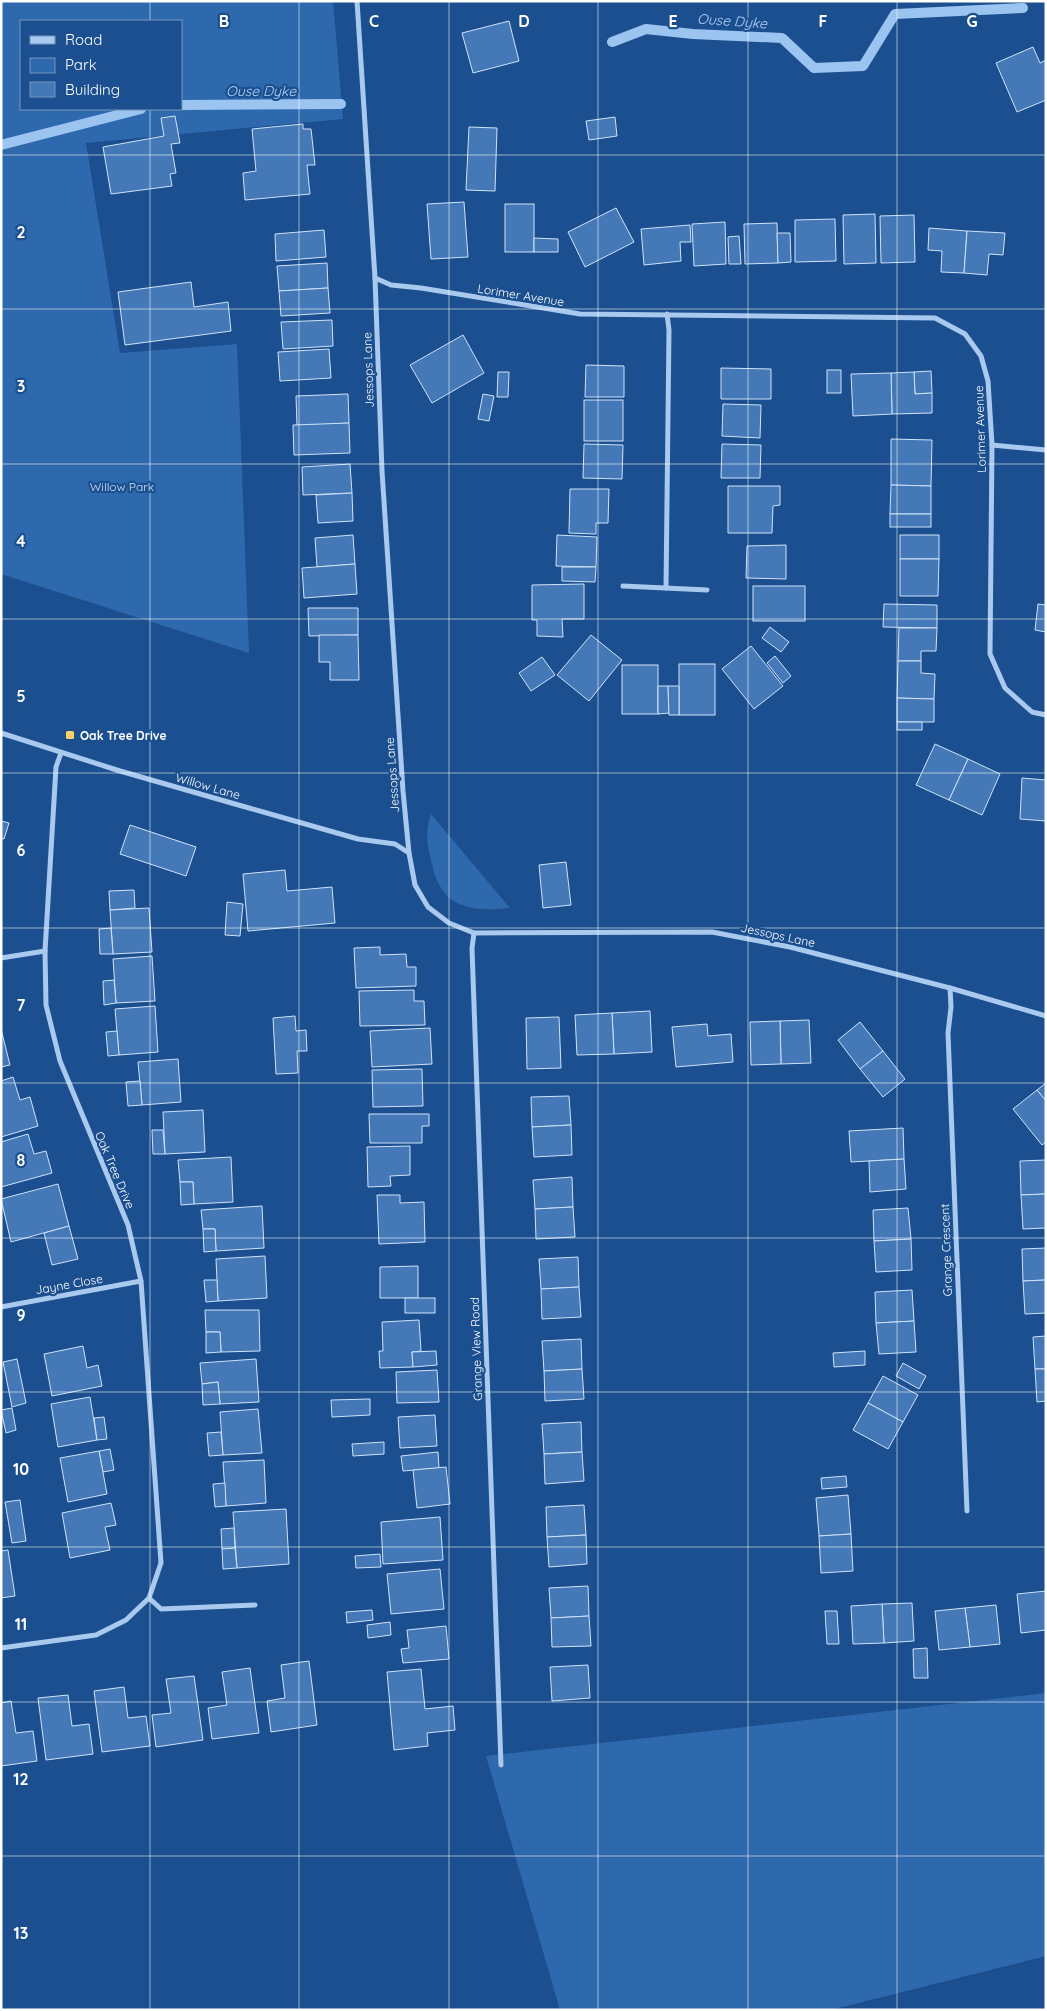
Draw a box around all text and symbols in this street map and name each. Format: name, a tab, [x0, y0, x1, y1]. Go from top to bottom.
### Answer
water label: Ouse Dyke	[696, 10, 769, 32]
text: B	[219, 11, 229, 31]
text: C	[369, 11, 379, 31]
text: D	[518, 11, 530, 31]
text: E	[668, 11, 678, 31]
text: F	[819, 11, 828, 31]
text: G	[966, 11, 978, 31]
legend	[20, 20, 182, 110]
text: Road	[65, 30, 102, 49]
text: Park	[65, 55, 97, 74]
text: Building	[65, 80, 120, 99]
water label: Ouse Dyke	[226, 82, 297, 100]
text: 2	[16, 222, 26, 242]
street label: Lorimer Avenue	[477, 281, 566, 309]
street label: Jessops Lane	[359, 332, 377, 408]
text: 3	[17, 376, 25, 396]
street label: Lorimer Avenue	[971, 385, 989, 473]
park label: Willow Park	[90, 479, 154, 494]
text: 4	[16, 531, 26, 551]
text: 5	[16, 686, 26, 706]
place label: Oak Tree Drive	[80, 728, 166, 743]
marker: Oak Tree Drive	[64, 729, 76, 741]
street label: Jessops Lane	[382, 737, 402, 813]
street label: Willow Lane	[174, 770, 242, 802]
text: 6	[17, 840, 26, 860]
street label: Jessops Lane	[739, 920, 817, 950]
text: 7	[17, 995, 26, 1015]
street label: Oak Tree Drive	[92, 1129, 138, 1211]
text: 8	[17, 1150, 26, 1170]
street label: Grange Crescent	[937, 1203, 955, 1297]
street label: Jayne Close	[34, 1271, 104, 1297]
street label: Grange View Road	[467, 1297, 485, 1401]
text: 9	[16, 1305, 26, 1325]
text: 10	[13, 1459, 29, 1479]
text: 11	[15, 1614, 27, 1634]
text: 12	[13, 1769, 29, 1789]
text: 13	[14, 1923, 28, 1943]

